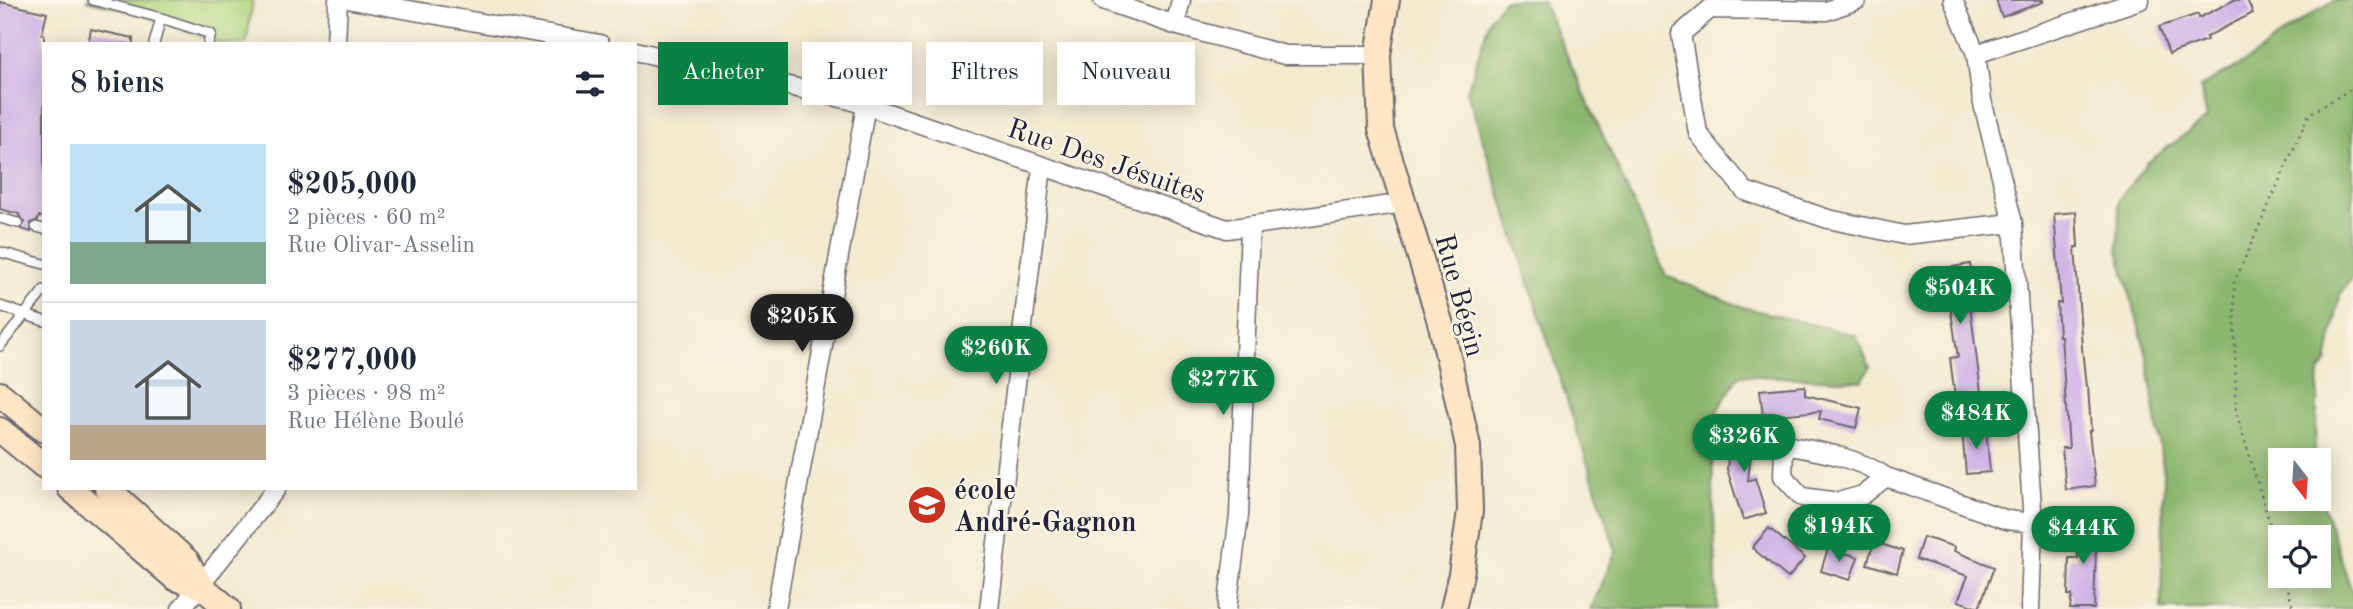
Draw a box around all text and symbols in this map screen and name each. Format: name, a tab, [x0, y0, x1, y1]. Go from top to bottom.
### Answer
chip: Acheter	[658, 42, 788, 105]
chip: Louer	[802, 42, 912, 105]
chip: Filtres	[926, 42, 1043, 105]
chip: Nouveau	[1057, 42, 1195, 105]
icon: filters	[571, 65, 609, 103]
text: 8 biens	[70, 69, 164, 99]
street label: Rue Des Jésuites	[1003, 116, 1209, 210]
text: $205,000	[287, 170, 417, 200]
icon: home	[126, 172, 210, 256]
text: 2 pièces · 60 m²	[287, 206, 446, 229]
street label: Rue Bégin	[1428, 231, 1488, 360]
text: Rue Olivar-Asselin	[287, 234, 475, 257]
pin: $504K	[1911, 266, 2009, 326]
text: $504K	[1924, 277, 1996, 300]
pin: $205K	[753, 294, 851, 354]
text: $205K	[766, 305, 838, 328]
pin: $260K	[947, 326, 1045, 386]
text: $260K	[960, 337, 1032, 360]
text: $277,000	[287, 346, 417, 376]
icon: home	[126, 348, 210, 432]
pin: $277K	[1174, 358, 1272, 417]
text: $277K	[1187, 368, 1259, 391]
text: 3 pièces · 98 m²	[287, 382, 446, 405]
pin: $484K	[1927, 392, 2025, 451]
text: $484K	[1940, 402, 2012, 425]
text: Rue Hélène Boulé	[287, 410, 464, 433]
pin: $326K	[1695, 414, 1793, 474]
text: $326K	[1708, 425, 1780, 448]
north arrow	[2268, 448, 2331, 511]
map controls	[2268, 448, 2331, 588]
place label: école André-Gagnon	[954, 478, 1137, 538]
school or university icon: école André-Gagnon	[906, 484, 948, 526]
pin: $194K	[1790, 504, 1888, 564]
pin: $444K	[2034, 506, 2132, 566]
text: $194K	[1803, 515, 1875, 538]
text: $444K	[2047, 517, 2119, 540]
button: locate	[2268, 525, 2331, 588]

